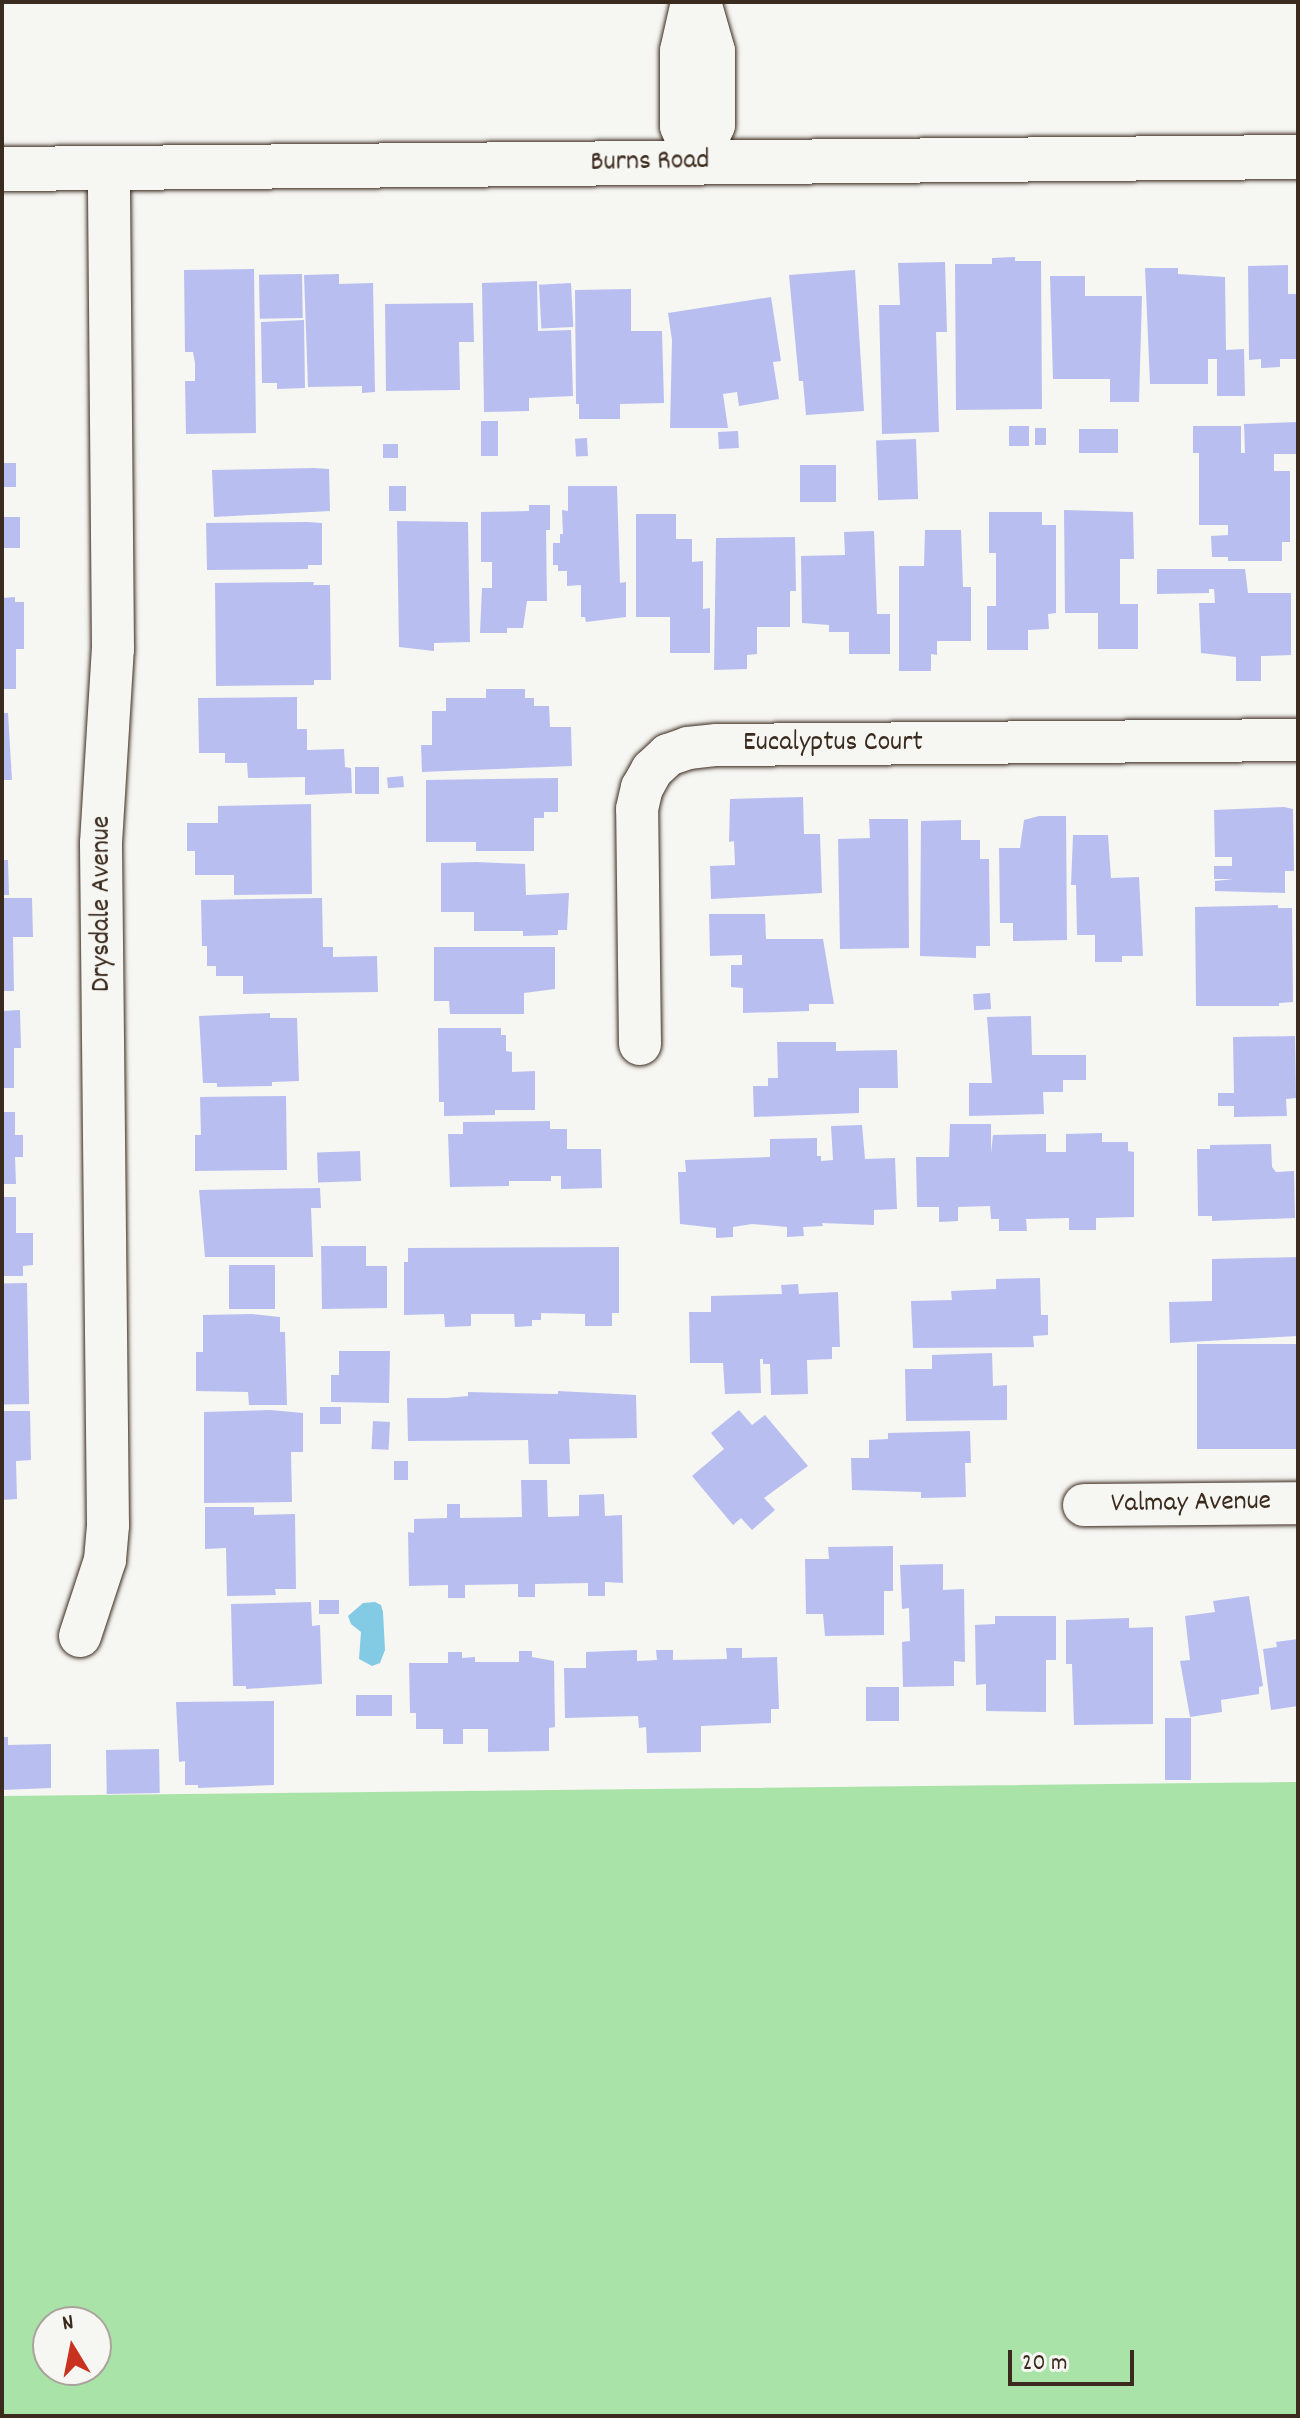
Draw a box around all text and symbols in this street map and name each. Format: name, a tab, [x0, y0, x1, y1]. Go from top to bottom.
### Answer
street label: Burns Road	[590, 145, 710, 181]
street label: Eucalyptus Court	[743, 727, 923, 761]
street label: Drysdale Avenue	[86, 816, 120, 992]
street label: Valmay Avenue	[1111, 1486, 1271, 1522]
north arrow	[32, 2306, 112, 2386]
text: N	[60, 2308, 76, 2340]
scale bar	[1012, 2334, 1138, 2384]
text: 20 m	[1022, 2347, 1068, 2381]

